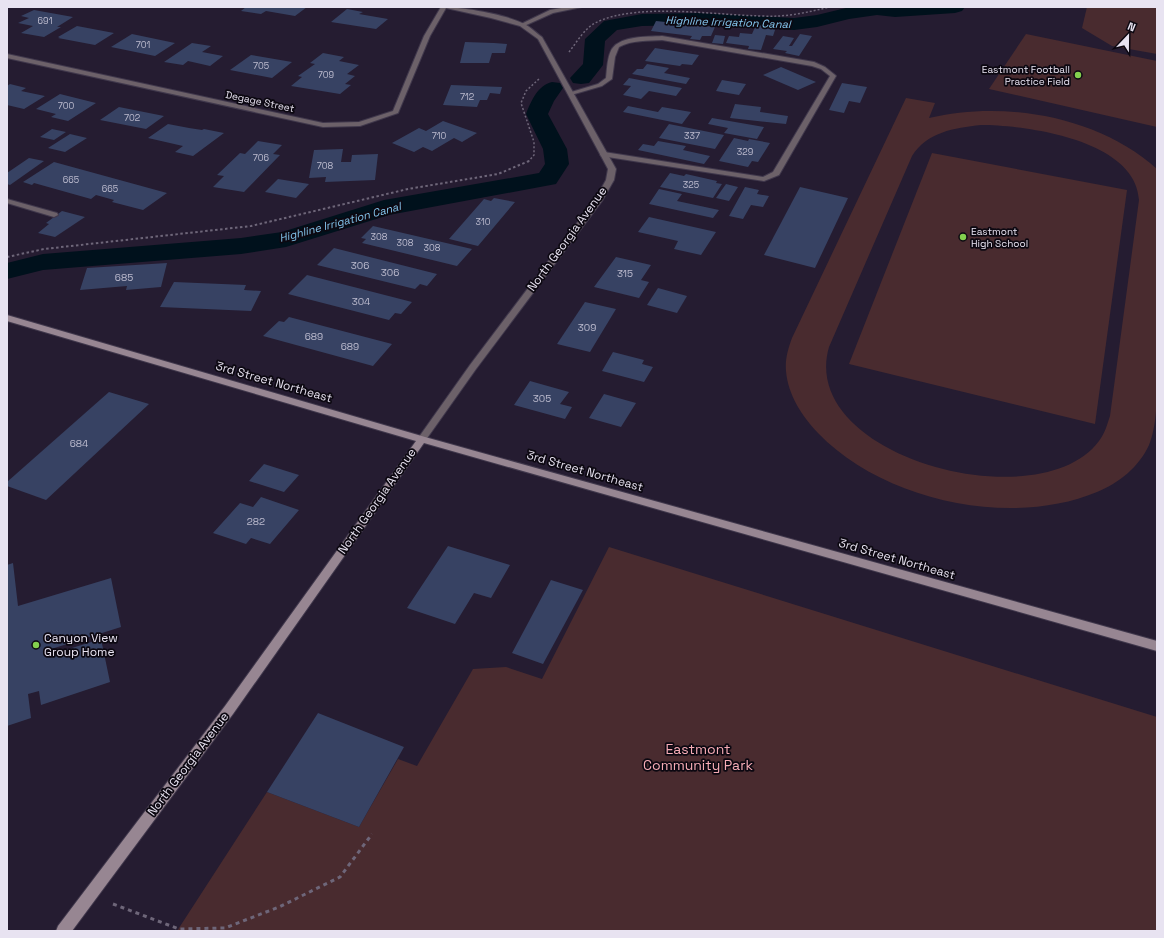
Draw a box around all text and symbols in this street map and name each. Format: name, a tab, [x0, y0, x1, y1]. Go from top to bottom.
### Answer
water label: Highline Irrigation Canal	[665, 13, 792, 31]
house number: 691	[38, 15, 53, 27]
north arrow	[1108, 16, 1148, 56]
text: N	[1126, 19, 1138, 35]
house number: 701	[136, 39, 151, 51]
house number: 705	[253, 60, 269, 72]
place label: Eastmont Football Practice Field	[982, 63, 1070, 88]
house number: 709	[318, 69, 334, 81]
marker: Eastmont Football Practice Field	[1073, 70, 1083, 80]
street label: Degage Street	[224, 88, 296, 115]
house number: 712	[460, 91, 474, 103]
house number: 700	[58, 100, 75, 112]
house number: 702	[124, 112, 140, 124]
house number: 710	[432, 130, 446, 142]
house number: 337	[684, 130, 700, 142]
house number: 329	[737, 146, 753, 158]
house number: 706	[253, 152, 270, 164]
house number: 708	[317, 160, 334, 172]
house number: 665	[63, 174, 79, 186]
house number: 325	[683, 179, 699, 191]
house number: 665	[102, 183, 118, 195]
street label: North Georgia Avenue	[524, 184, 610, 294]
water label: Highline Irrigation Canal	[278, 199, 404, 245]
house number: 310	[476, 216, 491, 228]
place label: Eastmont High School	[971, 225, 1028, 250]
house number: 308	[371, 231, 388, 243]
marker: Eastmont High School	[958, 232, 968, 242]
house number: 308	[397, 237, 414, 249]
house number: 308	[424, 242, 441, 254]
house number: 306	[351, 259, 369, 272]
house number: 306	[381, 266, 399, 279]
house number: 315	[617, 267, 633, 280]
house number: 685	[115, 271, 133, 284]
house number: 304	[352, 295, 370, 308]
house number: 309	[578, 321, 596, 334]
house number: 689	[305, 330, 323, 343]
house number: 689	[341, 340, 359, 353]
street label: 3rd Street Northeast	[214, 358, 334, 406]
house number: 305	[533, 392, 551, 405]
house number: 684	[70, 437, 88, 450]
street label: North Georgia Avenue	[334, 445, 420, 557]
street label: 3rd Street Northeast	[525, 447, 645, 495]
house number: 282	[247, 515, 265, 528]
street label: 3rd Street Northeast	[837, 535, 957, 583]
place label: Canyon View Group Home	[44, 630, 118, 660]
marker: Canyon View Group Home	[31, 640, 41, 650]
street label: North Georgia Avenue	[144, 709, 232, 819]
park label: Eastmont Community Park	[643, 740, 753, 774]

